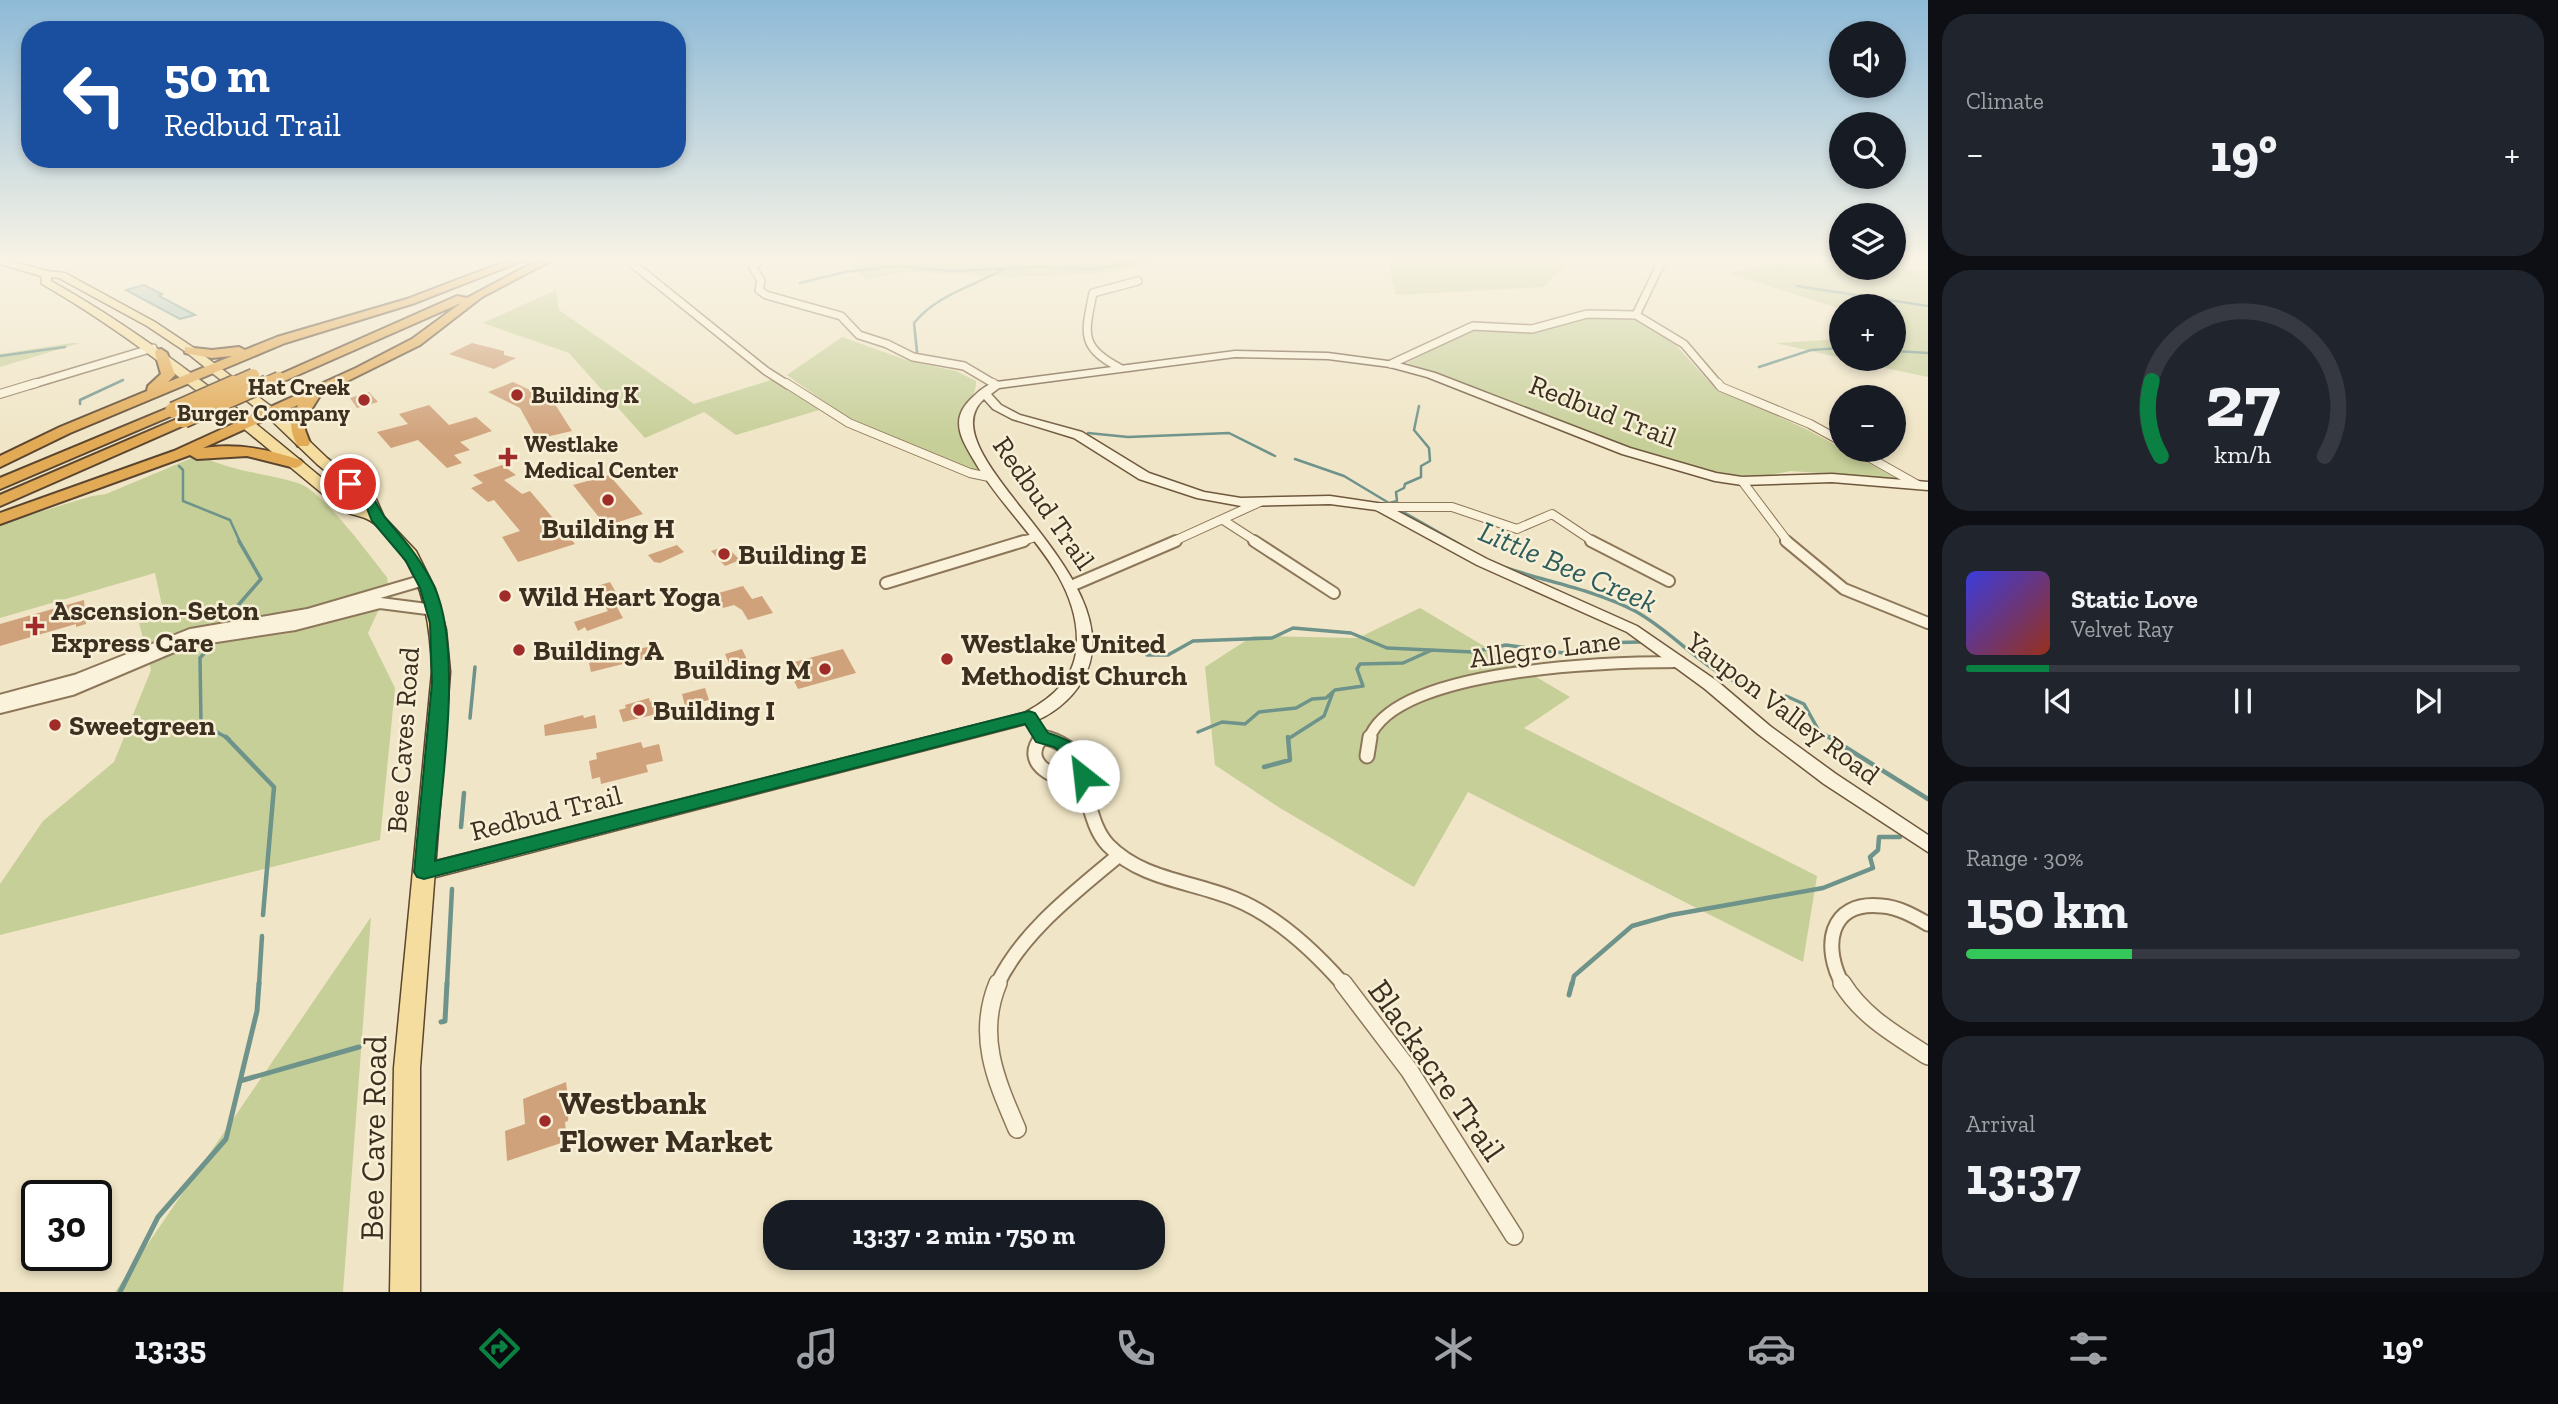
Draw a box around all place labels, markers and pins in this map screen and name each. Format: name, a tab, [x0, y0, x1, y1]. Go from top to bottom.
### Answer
place label: Hat Creek Burger Company	[177, 373, 351, 427]
place label: Building K	[531, 381, 639, 409]
marker: Building K	[509, 387, 525, 403]
marker: Hat Creek Burger Company	[356, 392, 372, 408]
place label: Westlake Medical Center	[524, 430, 679, 484]
marker: Westlake Medical Center	[498, 447, 518, 467]
pin	[320, 454, 380, 514]
marker: Building H	[600, 492, 616, 508]
place label: Building H	[541, 512, 675, 545]
place label: Building E	[738, 538, 867, 571]
marker: Building E	[716, 546, 732, 562]
place label: Wild Heart Yoga	[519, 580, 721, 613]
marker: Wild Heart Yoga	[497, 588, 513, 604]
place label: Ascension-Seton Express Care	[51, 594, 259, 659]
marker: Ascension-Seton Express Care	[25, 616, 45, 636]
place label: Westlake United Methodist Church	[961, 627, 1187, 692]
place label: Building A	[533, 634, 664, 667]
marker: Building A	[511, 642, 527, 658]
marker: Westlake United Methodist Church	[939, 651, 955, 667]
place label: Building M	[674, 653, 811, 686]
marker: Building M	[817, 661, 833, 677]
place label: Building I	[653, 694, 775, 727]
marker: Building I	[631, 702, 647, 718]
place label: Sweetgreen	[69, 709, 216, 742]
marker: Sweetgreen	[47, 717, 63, 733]
place label: Westbank Flower Market	[559, 1083, 773, 1160]
marker: Westbank Flower Market	[537, 1113, 553, 1129]

